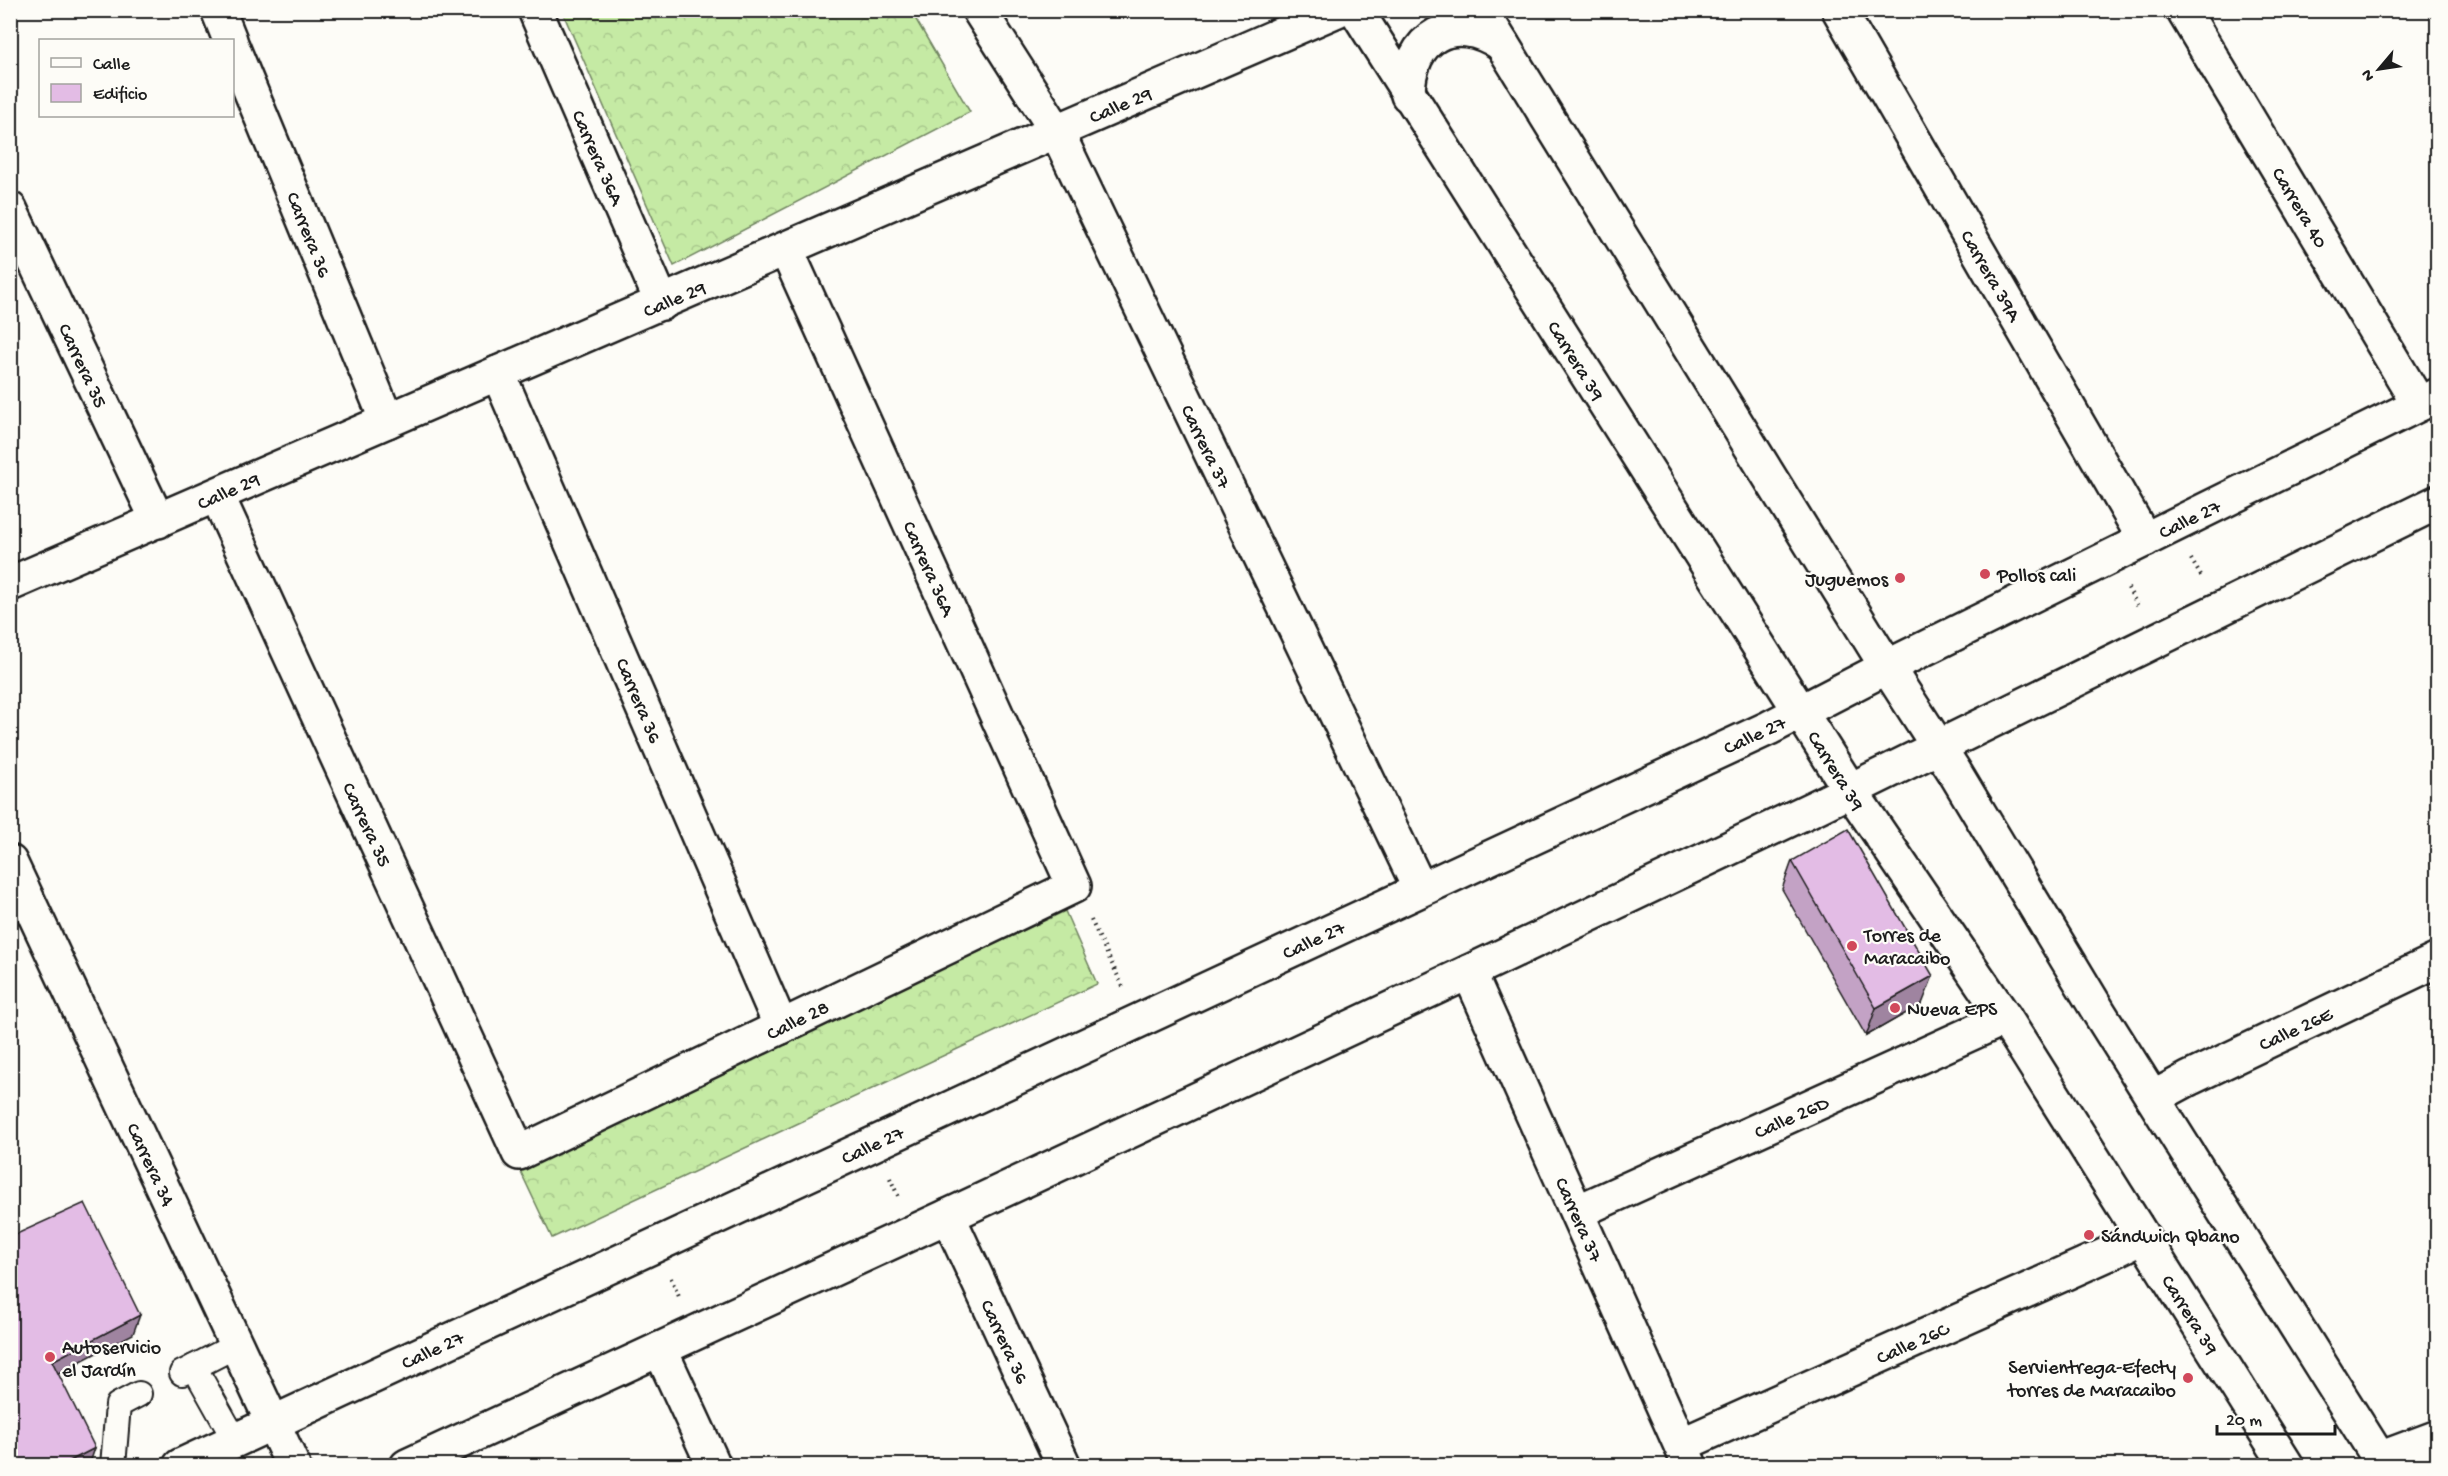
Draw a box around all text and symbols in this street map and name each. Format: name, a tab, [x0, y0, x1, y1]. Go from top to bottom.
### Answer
legend	[39, 39, 234, 117]
north arrow	[2349, 39, 2409, 99]
text: Calle	[93, 55, 131, 76]
text: N	[2358, 65, 2380, 84]
street label: Calle 29	[1087, 84, 1156, 131]
text: Edificio	[93, 85, 147, 106]
street label: Carrera 36A	[565, 107, 627, 211]
street label: Carrera 40	[2265, 164, 2331, 253]
street label: Carrera 36	[279, 189, 335, 282]
street label: Carrera 39A	[1954, 227, 2025, 328]
street label: Calle 29	[641, 278, 710, 325]
street label: Carrera 39	[1540, 318, 1608, 406]
street label: Carrera 35	[51, 321, 110, 412]
street label: Carrera 37	[1174, 402, 1234, 494]
street label: Calle 29	[195, 469, 264, 517]
street label: Calle 27	[2156, 496, 2226, 546]
street label: Carrera 36A	[896, 518, 958, 622]
place label: Pollos cali	[1996, 566, 2076, 589]
marker: Pollos cali	[1978, 567, 1992, 581]
place label: Juguemos	[1805, 570, 1889, 593]
marker: Juguemos	[1893, 571, 1907, 585]
street label: Carrera 36	[609, 656, 665, 748]
street label: Calle 27	[1721, 713, 1791, 762]
street label: Carrera 39	[1800, 728, 1868, 816]
street label: Carrera 35	[335, 780, 394, 871]
street label: Calle 27	[1280, 918, 1350, 967]
place label: Torres de Maracaibo	[1863, 926, 1950, 972]
marker: Torres de Maracaibo	[1845, 939, 1859, 953]
street label: Calle 28	[764, 997, 834, 1047]
place label: Nueva EPS	[1907, 1000, 1998, 1023]
marker: Nueva EPS	[1888, 1001, 1902, 1015]
street label: Calle 26E	[2256, 1004, 2338, 1058]
street label: Calle 26D	[1752, 1092, 1834, 1146]
street label: Carrera 34	[120, 1120, 178, 1211]
street label: Calle 27	[839, 1123, 909, 1172]
street label: Carrera 37	[1548, 1175, 1606, 1267]
place label: Sándwich Qbano	[2101, 1227, 2240, 1250]
marker: Sándwich Qbano	[2082, 1228, 2096, 1242]
street label: Carrera 39	[2154, 1272, 2222, 1360]
street label: Carrera 36	[973, 1297, 1033, 1389]
street label: Calle 26C	[1874, 1319, 1954, 1371]
street label: Calle 27	[399, 1328, 469, 1377]
place label: Autoservicio el Jardín	[62, 1338, 161, 1384]
marker: Autoservicio el Jardín	[43, 1350, 57, 1364]
place label: Servientrega-Efecty torres de Maracaibo	[2006, 1358, 2176, 1404]
marker: Servientrega-Efecty torres de Maracaibo	[2181, 1371, 2195, 1385]
scale bar	[2217, 1398, 2336, 1436]
text: 20 m	[2226, 1411, 2262, 1432]

